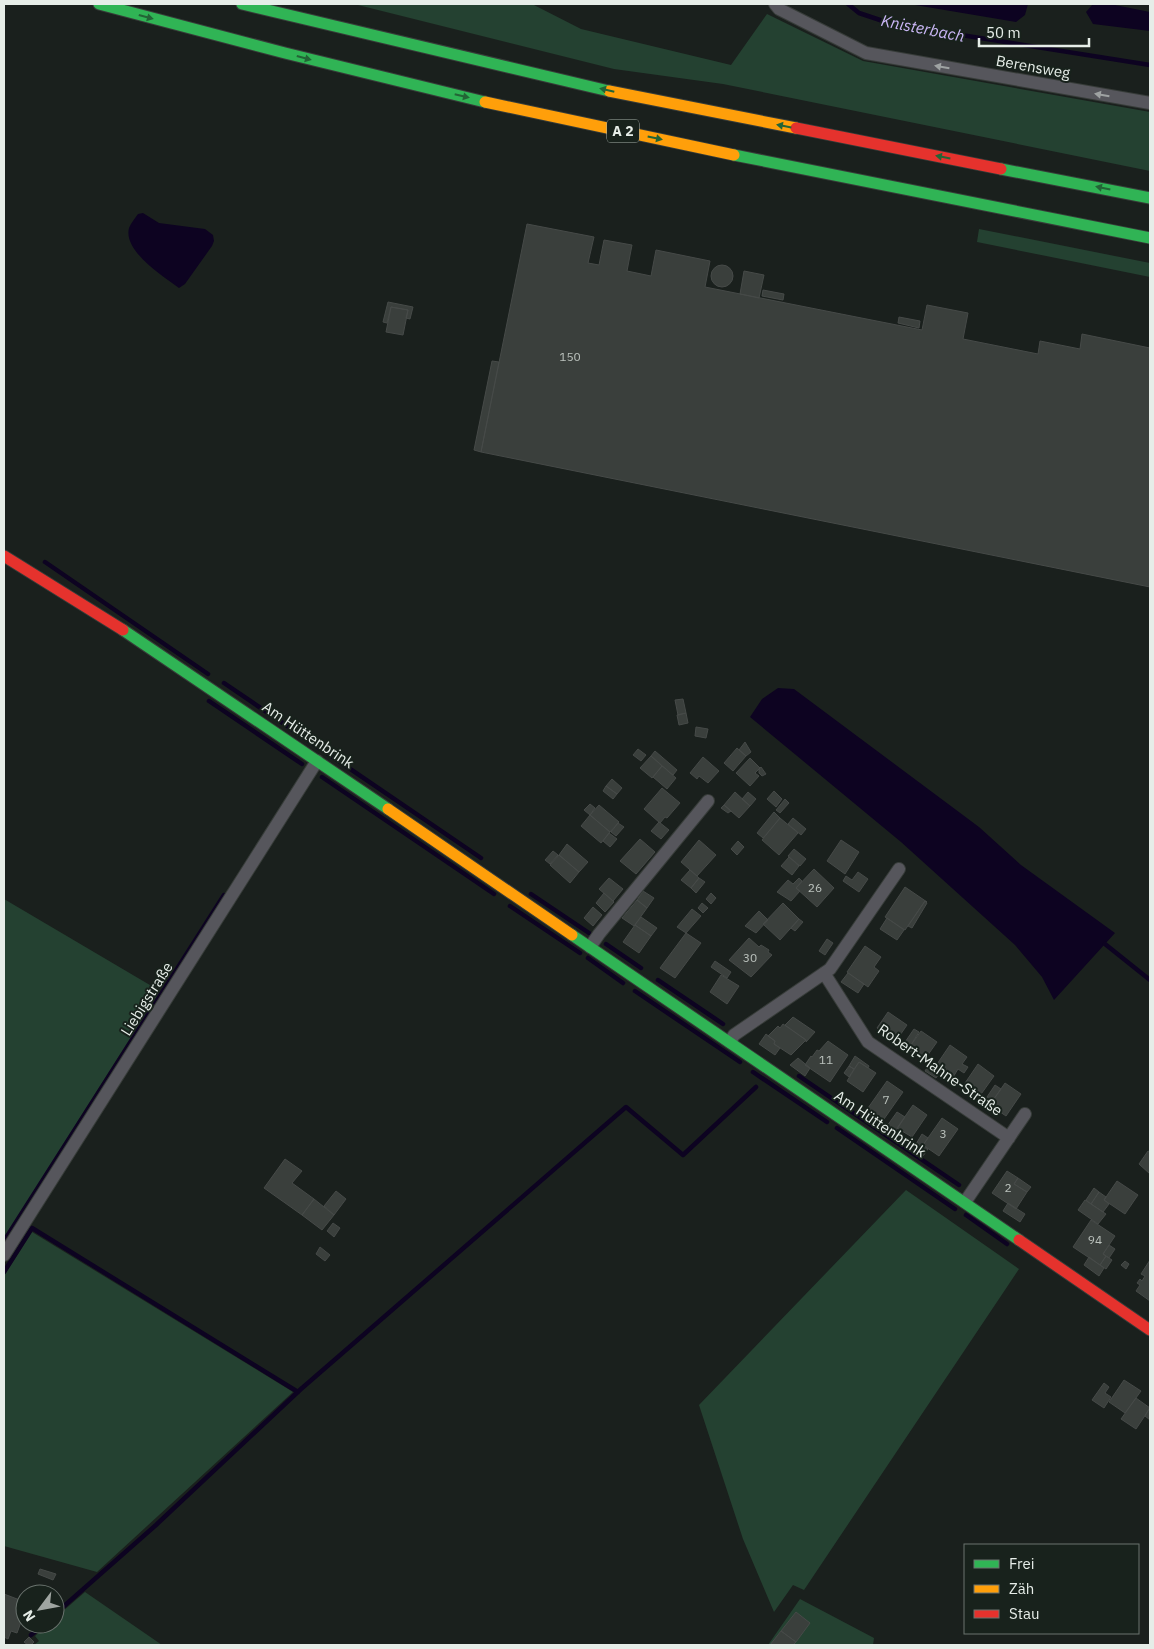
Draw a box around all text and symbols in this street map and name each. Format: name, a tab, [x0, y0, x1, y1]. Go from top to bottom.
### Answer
water label: Knisterbach	[880, 10, 966, 46]
one-way arrow	[139, 13, 154, 21]
scale bar	[979, 15, 1089, 47]
text: 50 m	[986, 23, 1021, 42]
street label: Berensweg	[995, 51, 1072, 82]
one-way arrow	[296, 54, 311, 62]
one-way arrow	[934, 63, 950, 71]
one-way arrow	[600, 86, 615, 94]
one-way arrow	[1094, 90, 1110, 98]
one-way arrow	[454, 92, 469, 100]
road number: A 2	[607, 120, 639, 142]
one-way arrow	[775, 121, 791, 129]
one-way arrow	[647, 134, 662, 142]
one-way arrow	[935, 152, 951, 160]
one-way arrow	[1094, 184, 1110, 192]
house number: 150	[559, 349, 581, 364]
street label: Am Hüttenbrink	[259, 697, 358, 772]
house number: 26	[808, 880, 822, 895]
house number: 30	[743, 950, 757, 965]
street label: Liebigstraße	[116, 958, 177, 1039]
street label: Robert-Mahne-Straße	[874, 1019, 1006, 1120]
house number: 11	[819, 1052, 833, 1067]
street label: Am Hüttenbrink	[831, 1086, 930, 1161]
house number: 7	[882, 1092, 890, 1107]
house number: 3	[939, 1126, 947, 1141]
house number: 2	[1004, 1180, 1012, 1195]
house number: 94	[1088, 1232, 1102, 1247]
legend	[964, 1544, 1139, 1634]
text: Frei	[1009, 1554, 1035, 1573]
text: Zäh	[1009, 1579, 1034, 1598]
north arrow	[15, 1584, 65, 1634]
text: Stau	[1009, 1604, 1040, 1623]
text: N	[19, 1607, 39, 1625]

